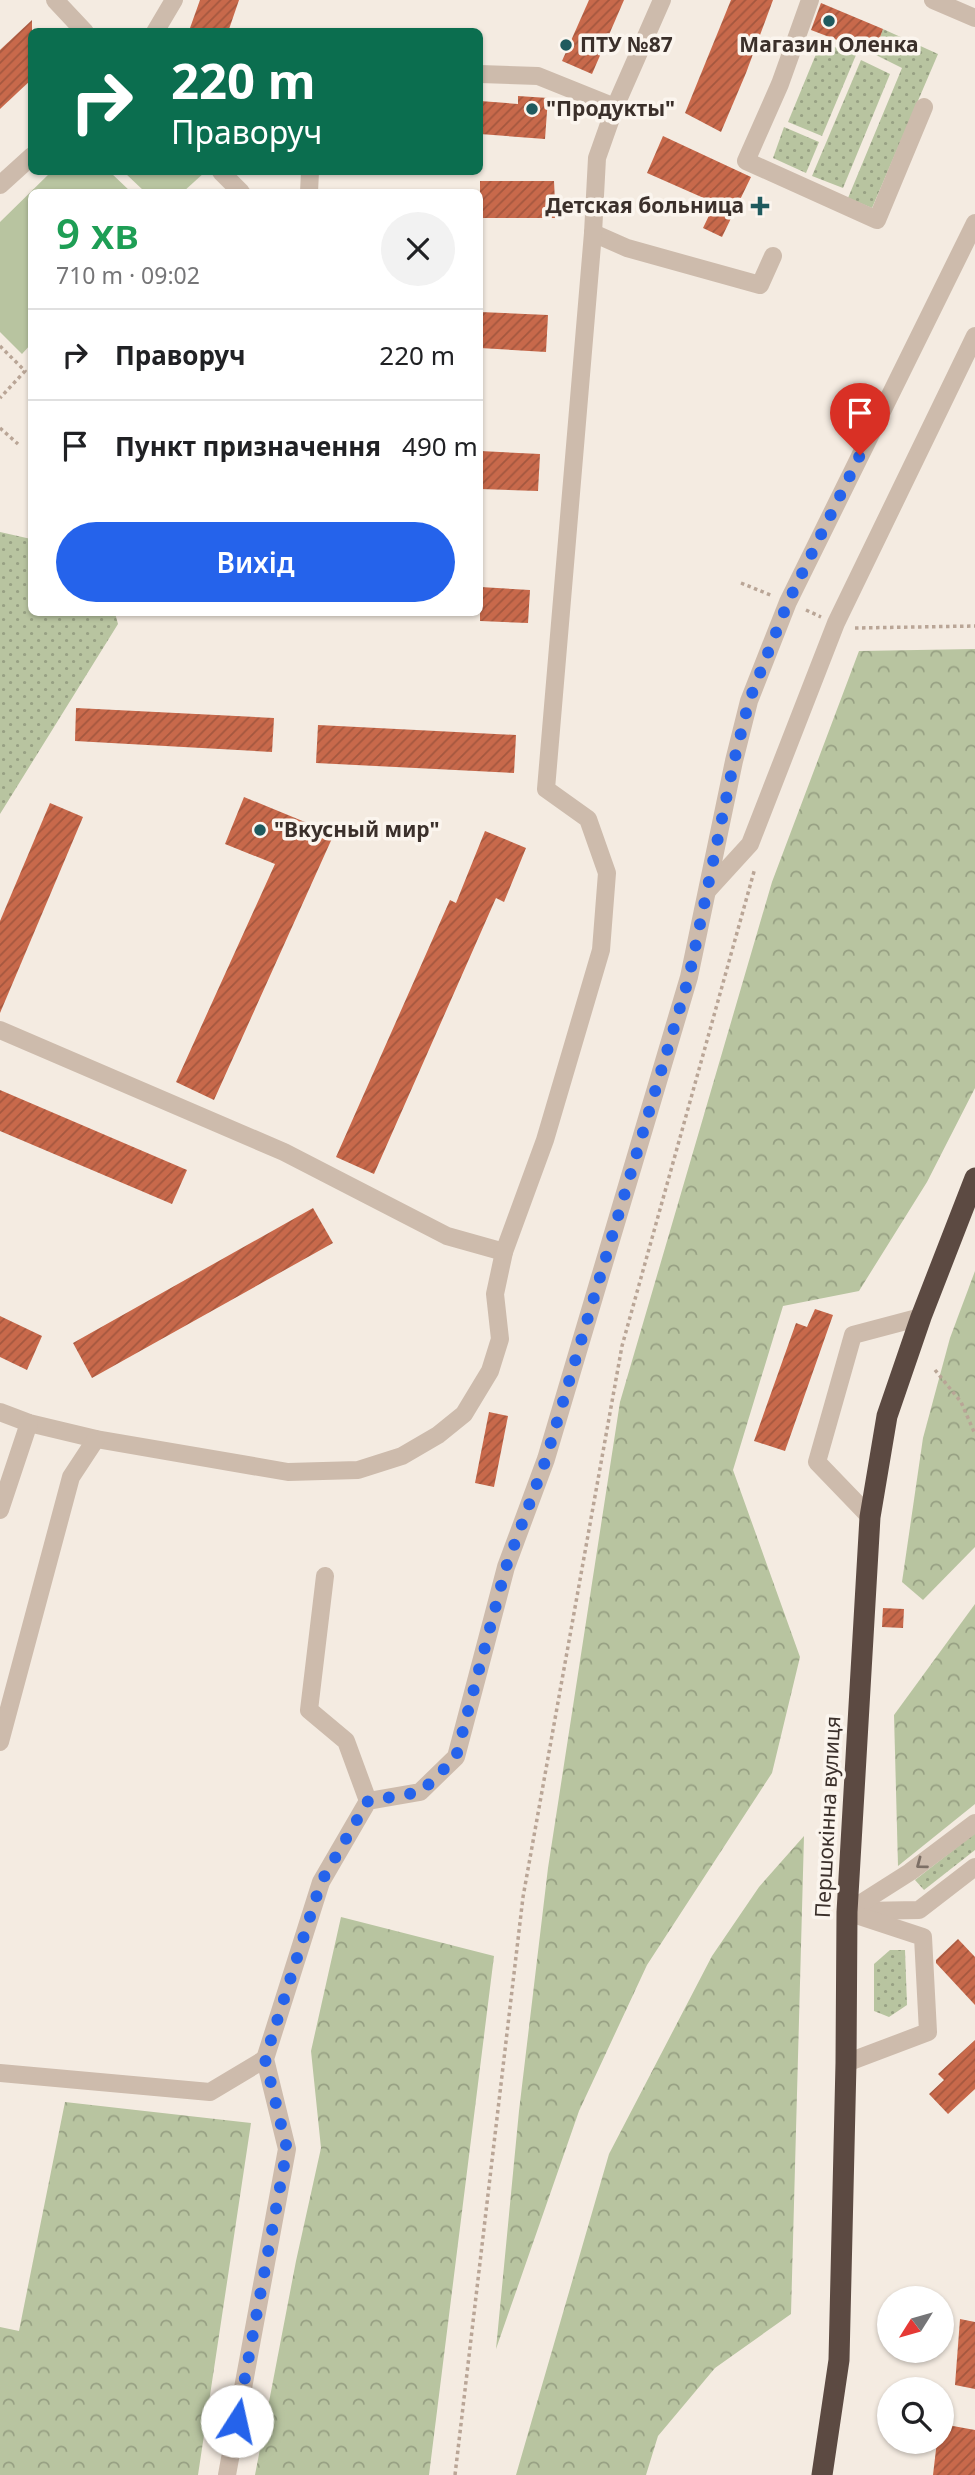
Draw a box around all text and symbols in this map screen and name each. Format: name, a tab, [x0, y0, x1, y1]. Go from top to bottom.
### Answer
marker: Магазин Оленка	[821, 13, 837, 29]
place label: ПТУ №87	[580, 30, 673, 58]
place label: Магазин Оленка	[739, 30, 919, 58]
marker: ПТУ №87	[558, 37, 574, 53]
text: 220 m	[171, 47, 316, 113]
icon: right	[56, 56, 147, 147]
place label: "Продукты"	[546, 94, 675, 122]
marker: "Продукты"	[524, 101, 540, 117]
text: Праворуч	[171, 110, 322, 153]
place label: Детская больница	[545, 191, 744, 219]
marker: Детская больница	[750, 196, 770, 216]
text: 9 хв	[56, 204, 139, 261]
button: close	[381, 212, 455, 286]
text: 710 m · 09:02	[56, 259, 200, 291]
icon: right	[56, 336, 94, 374]
text: Праворуч	[115, 337, 246, 373]
text: 220 m	[379, 337, 455, 373]
pin	[830, 383, 890, 455]
icon: arrive	[841, 394, 879, 432]
icon: arrive	[56, 427, 94, 465]
text: Пункт призначення	[115, 428, 381, 464]
text: 490 m	[402, 428, 478, 464]
button: Вихід	[56, 522, 455, 602]
place label: "Вкусный мир"	[274, 815, 440, 843]
marker: "Вкусный мир"	[252, 822, 268, 838]
street label: Першокінна вулиця	[808, 1715, 846, 1919]
one-way arrow	[916, 1856, 928, 1869]
north arrow	[877, 2286, 954, 2362]
map controls	[877, 2286, 954, 2454]
button: search	[877, 2377, 954, 2454]
position arrow	[200, 2384, 274, 2458]

